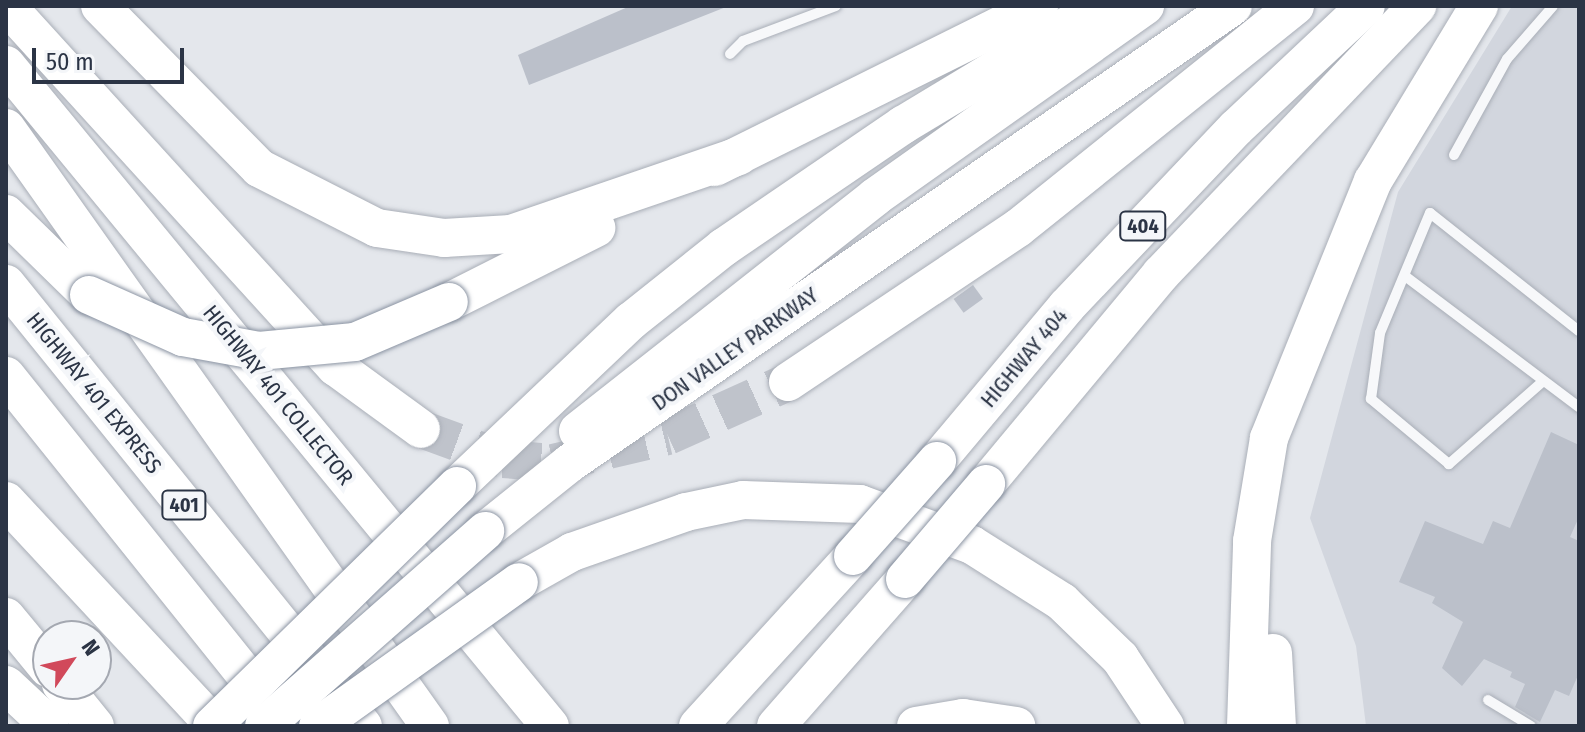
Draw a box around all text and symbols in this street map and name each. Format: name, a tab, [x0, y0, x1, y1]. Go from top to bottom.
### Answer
scale bar	[36, 32, 188, 82]
text: 50 m	[46, 48, 94, 76]
road number: 404	[1119, 210, 1167, 242]
street label: DON VALLEY PARKWAY	[647, 282, 823, 416]
street label: HIGHWAY 401 COLLECTOR	[197, 300, 359, 490]
street label: HIGHWAY 404	[975, 303, 1073, 413]
street label: HIGHWAY 401 EXPRESS	[21, 307, 167, 479]
road number: 401	[160, 489, 208, 521]
north arrow	[32, 620, 112, 700]
text: N	[76, 634, 106, 660]

